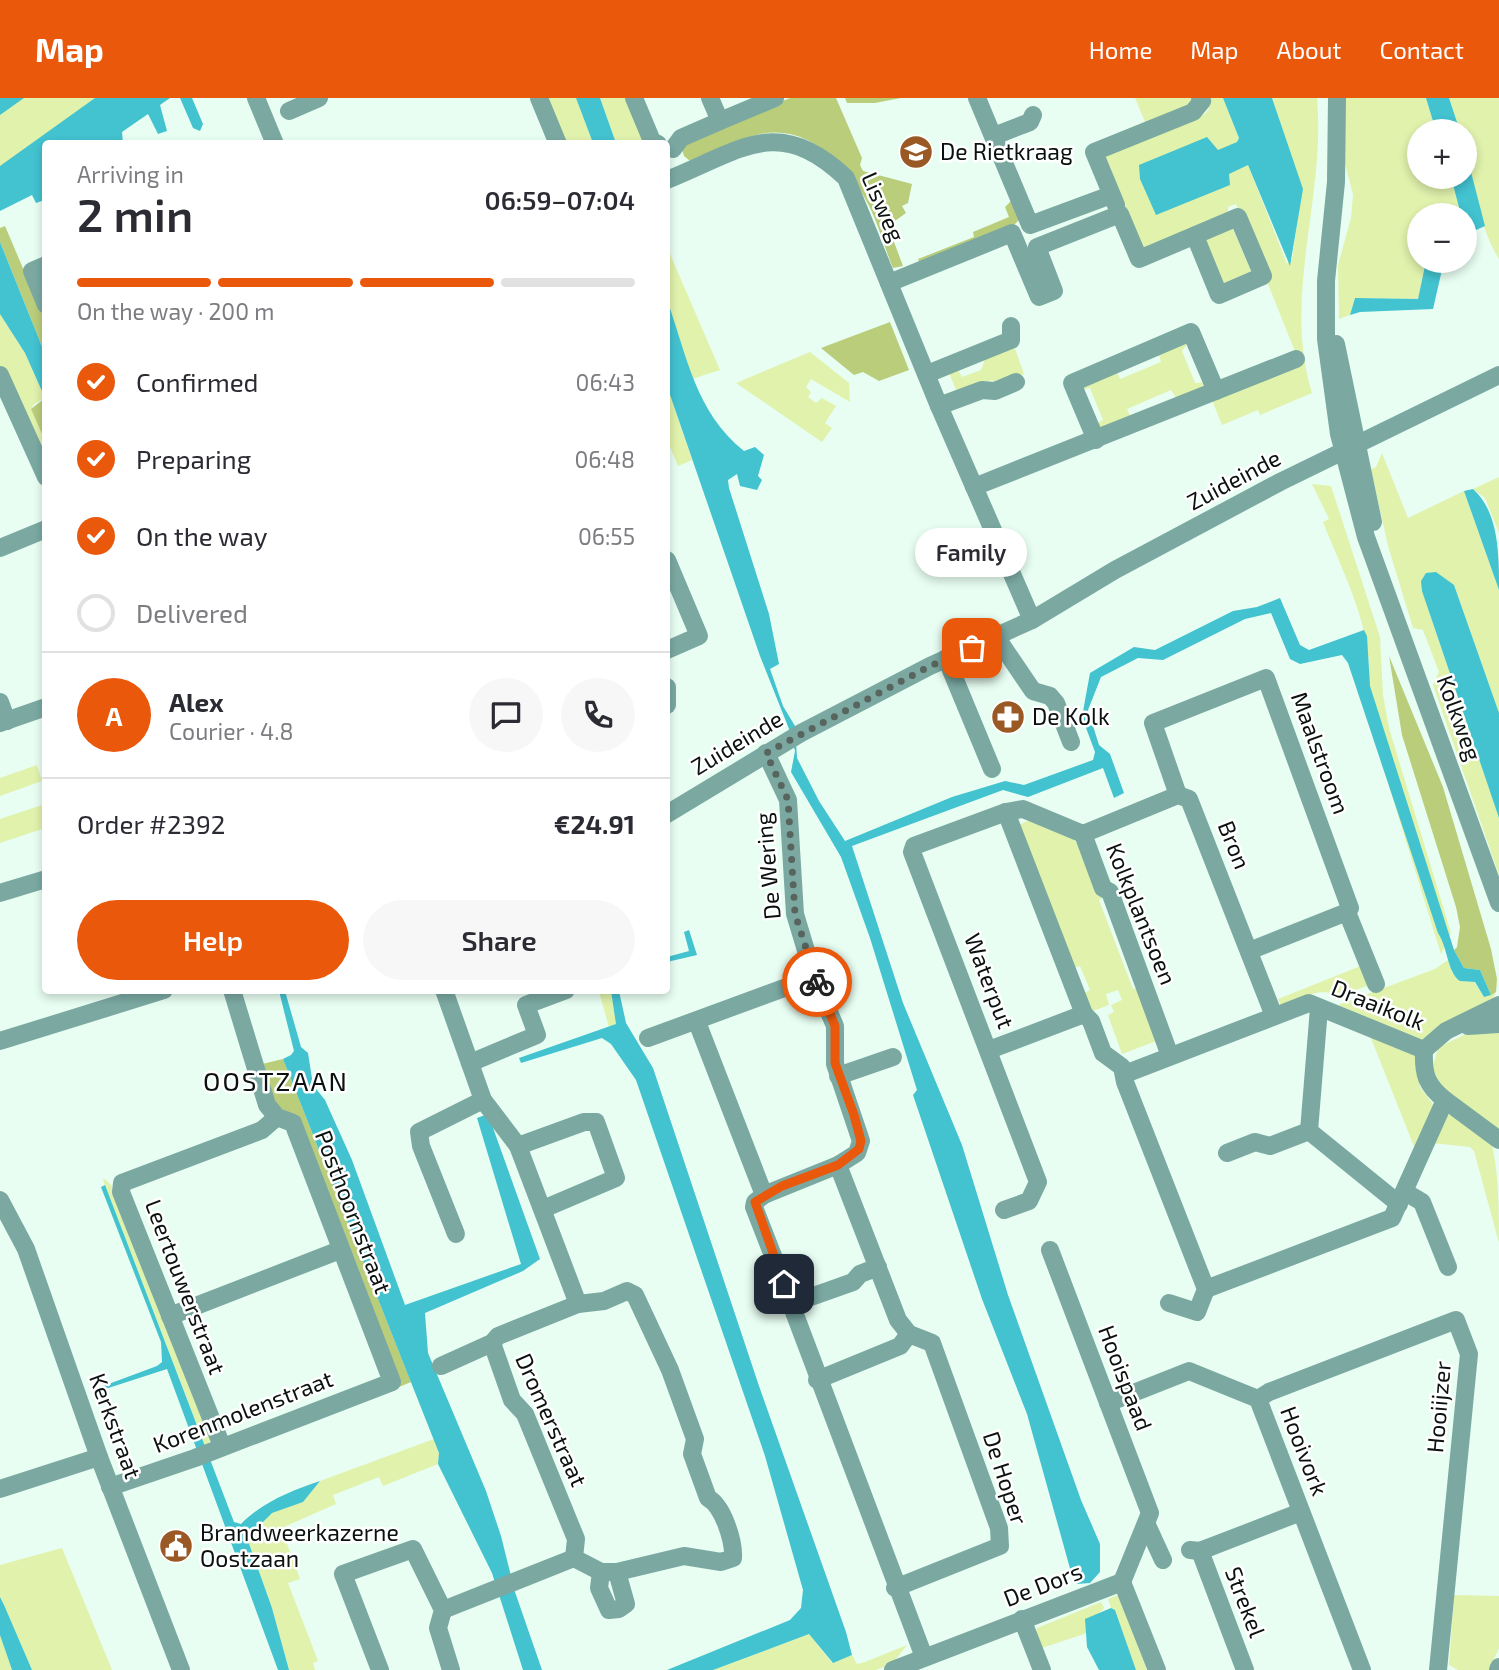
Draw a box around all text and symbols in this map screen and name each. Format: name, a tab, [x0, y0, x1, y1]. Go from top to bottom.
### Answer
text: Map	[35, 29, 104, 69]
text: Home	[1089, 35, 1152, 64]
text: Map	[1190, 35, 1238, 64]
text: About	[1276, 35, 1342, 64]
text: Contact	[1380, 35, 1464, 64]
map controls	[1407, 119, 1477, 273]
button: +	[1407, 119, 1477, 189]
school or university icon: De Rietkraag	[897, 133, 935, 171]
place label: De Rietkraag	[940, 137, 1073, 165]
text: Arriving in	[77, 160, 184, 188]
street label: Lisweg	[856, 167, 912, 246]
text: 06:59–07:04	[485, 184, 635, 215]
text: 2 min	[77, 186, 193, 241]
button: −	[1407, 203, 1477, 273]
text: On the way · 200 m	[77, 297, 274, 325]
icon: check	[77, 363, 115, 401]
text: Confirmed	[136, 366, 259, 397]
text: 06:43	[576, 368, 635, 396]
icon: check	[77, 440, 115, 478]
text: Preparing	[136, 443, 251, 474]
street label: Zuideinde	[1182, 443, 1285, 515]
text: 06:48	[574, 445, 635, 473]
icon: check	[77, 517, 115, 555]
text: On the way	[136, 520, 267, 551]
text: 06:55	[578, 522, 635, 550]
callout: Family	[916, 529, 1028, 578]
text: Family	[936, 538, 1006, 566]
text: Delivered	[136, 597, 248, 628]
pin	[942, 618, 1002, 678]
icon: bag	[953, 629, 991, 667]
street label: Kolkweg	[1432, 671, 1488, 764]
button: chat	[469, 678, 543, 752]
button: phone	[561, 678, 635, 752]
text: Alex	[169, 686, 224, 717]
street label: Maalstroom	[1286, 688, 1356, 818]
pharmacy icon: De Kolk	[989, 698, 1027, 736]
text: A	[106, 700, 122, 731]
place label: De Kolk	[1032, 702, 1110, 730]
street label: Zuideinde	[686, 704, 787, 780]
text: Courier · 4.8	[169, 717, 293, 745]
text: Order #2392	[77, 808, 225, 839]
text: €24.91	[554, 808, 635, 839]
street label: De Wering	[748, 811, 786, 921]
street label: Bron	[1213, 816, 1257, 873]
street label: Kolkplantsoen	[1101, 839, 1183, 989]
button: Help	[77, 900, 349, 980]
button: Share	[363, 900, 635, 980]
street label: Waterput	[959, 929, 1021, 1032]
courier	[782, 947, 852, 1017]
icon: bike	[798, 963, 836, 1001]
street label: Draaikolk	[1328, 973, 1430, 1036]
district label: OOSTZAAN	[203, 1065, 349, 1096]
street label: Posthoornstraat	[310, 1126, 398, 1297]
street label: Leertouwerstraat	[140, 1195, 232, 1378]
pin	[754, 1254, 814, 1314]
icon: home	[765, 1265, 803, 1303]
street label: Hooispaad	[1093, 1321, 1159, 1434]
street label: Dromerstraat	[510, 1349, 594, 1491]
street label: Hooiijzer	[1420, 1360, 1456, 1454]
street label: Korenmolenstraat	[149, 1364, 337, 1458]
street label: Kerkstraat	[84, 1369, 148, 1482]
street label: Hooivork	[1275, 1402, 1335, 1499]
street label: De Hoper	[978, 1428, 1034, 1528]
place label: Brandweerkazerne Oostzaan	[200, 1518, 399, 1572]
public building icon: Brandweerkazerne Oostzaan	[157, 1527, 195, 1565]
street label: De Dors	[999, 1556, 1086, 1612]
street label: Strekel	[1220, 1562, 1272, 1641]

